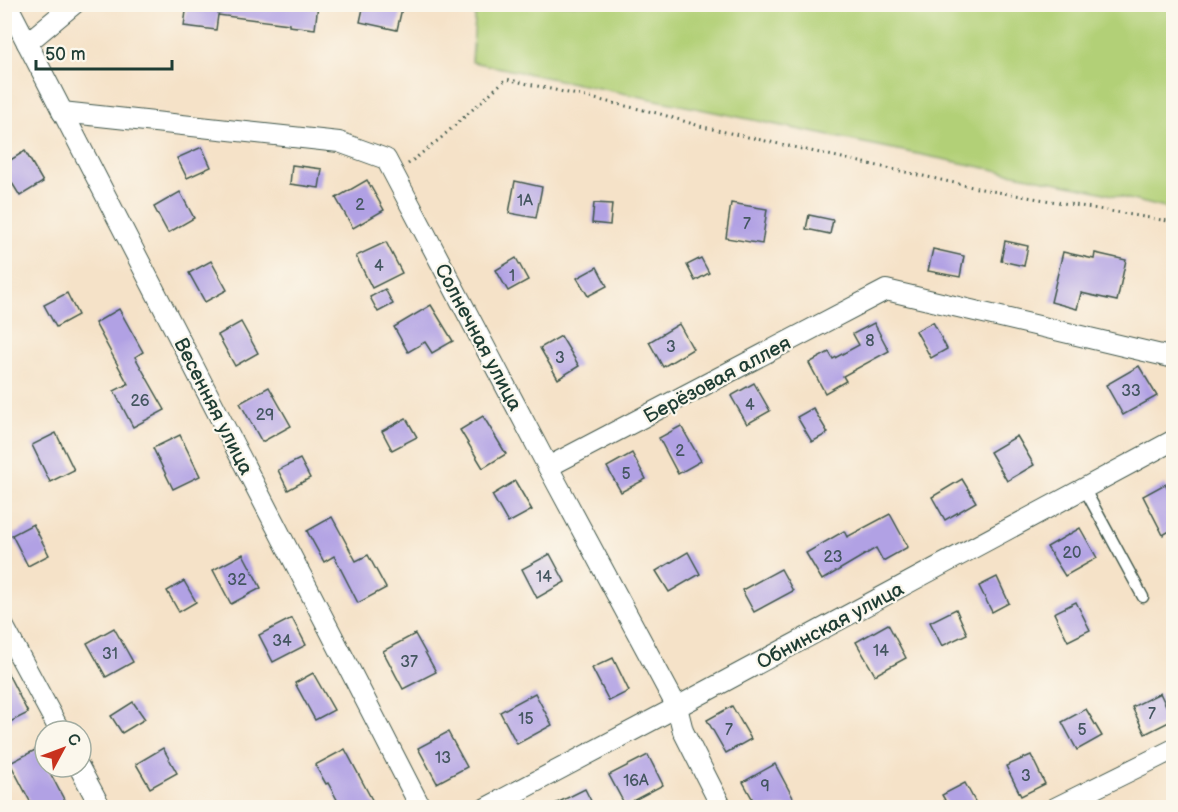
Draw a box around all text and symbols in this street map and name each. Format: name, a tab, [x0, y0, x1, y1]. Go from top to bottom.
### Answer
scale bar	[36, 33, 172, 71]
text: 50 m	[45, 44, 86, 65]
house number: 1А	[517, 192, 533, 211]
house number: 2	[355, 196, 365, 215]
house number: 7	[743, 215, 751, 234]
house number: 4	[374, 257, 384, 276]
street label: Солнечная улица	[429, 260, 527, 415]
house number: 1	[509, 267, 515, 286]
street label: Берёзовая аллея	[640, 331, 795, 429]
house number: 8	[865, 332, 875, 351]
street label: Весенняя улица	[168, 334, 258, 479]
house number: 3	[666, 338, 676, 357]
house number: 3	[555, 349, 565, 368]
house number: 33	[1121, 382, 1141, 401]
house number: 26	[130, 392, 150, 411]
house number: 4	[745, 396, 755, 415]
house number: 29	[256, 406, 274, 425]
house number: 2	[675, 442, 685, 461]
house number: 5	[621, 465, 631, 484]
house number: 20	[1063, 544, 1081, 563]
house number: 23	[824, 548, 843, 567]
house number: 14	[536, 568, 552, 587]
house number: 32	[227, 571, 247, 590]
street label: Обнинская улица	[753, 577, 908, 675]
house number: 34	[272, 632, 292, 651]
house number: 14	[873, 642, 889, 661]
house number: 31	[102, 645, 118, 664]
house number: 37	[400, 653, 418, 672]
house number: 7	[1148, 705, 1156, 724]
house number: 15	[518, 710, 534, 729]
north arrow	[33, 719, 93, 779]
house number: 7	[725, 721, 733, 740]
house number: 5	[1077, 721, 1087, 740]
text: С	[62, 730, 84, 751]
house number: 13	[435, 749, 451, 768]
house number: 3	[1021, 767, 1031, 786]
house number: 16А	[623, 772, 649, 791]
house number: 9	[760, 777, 770, 796]

